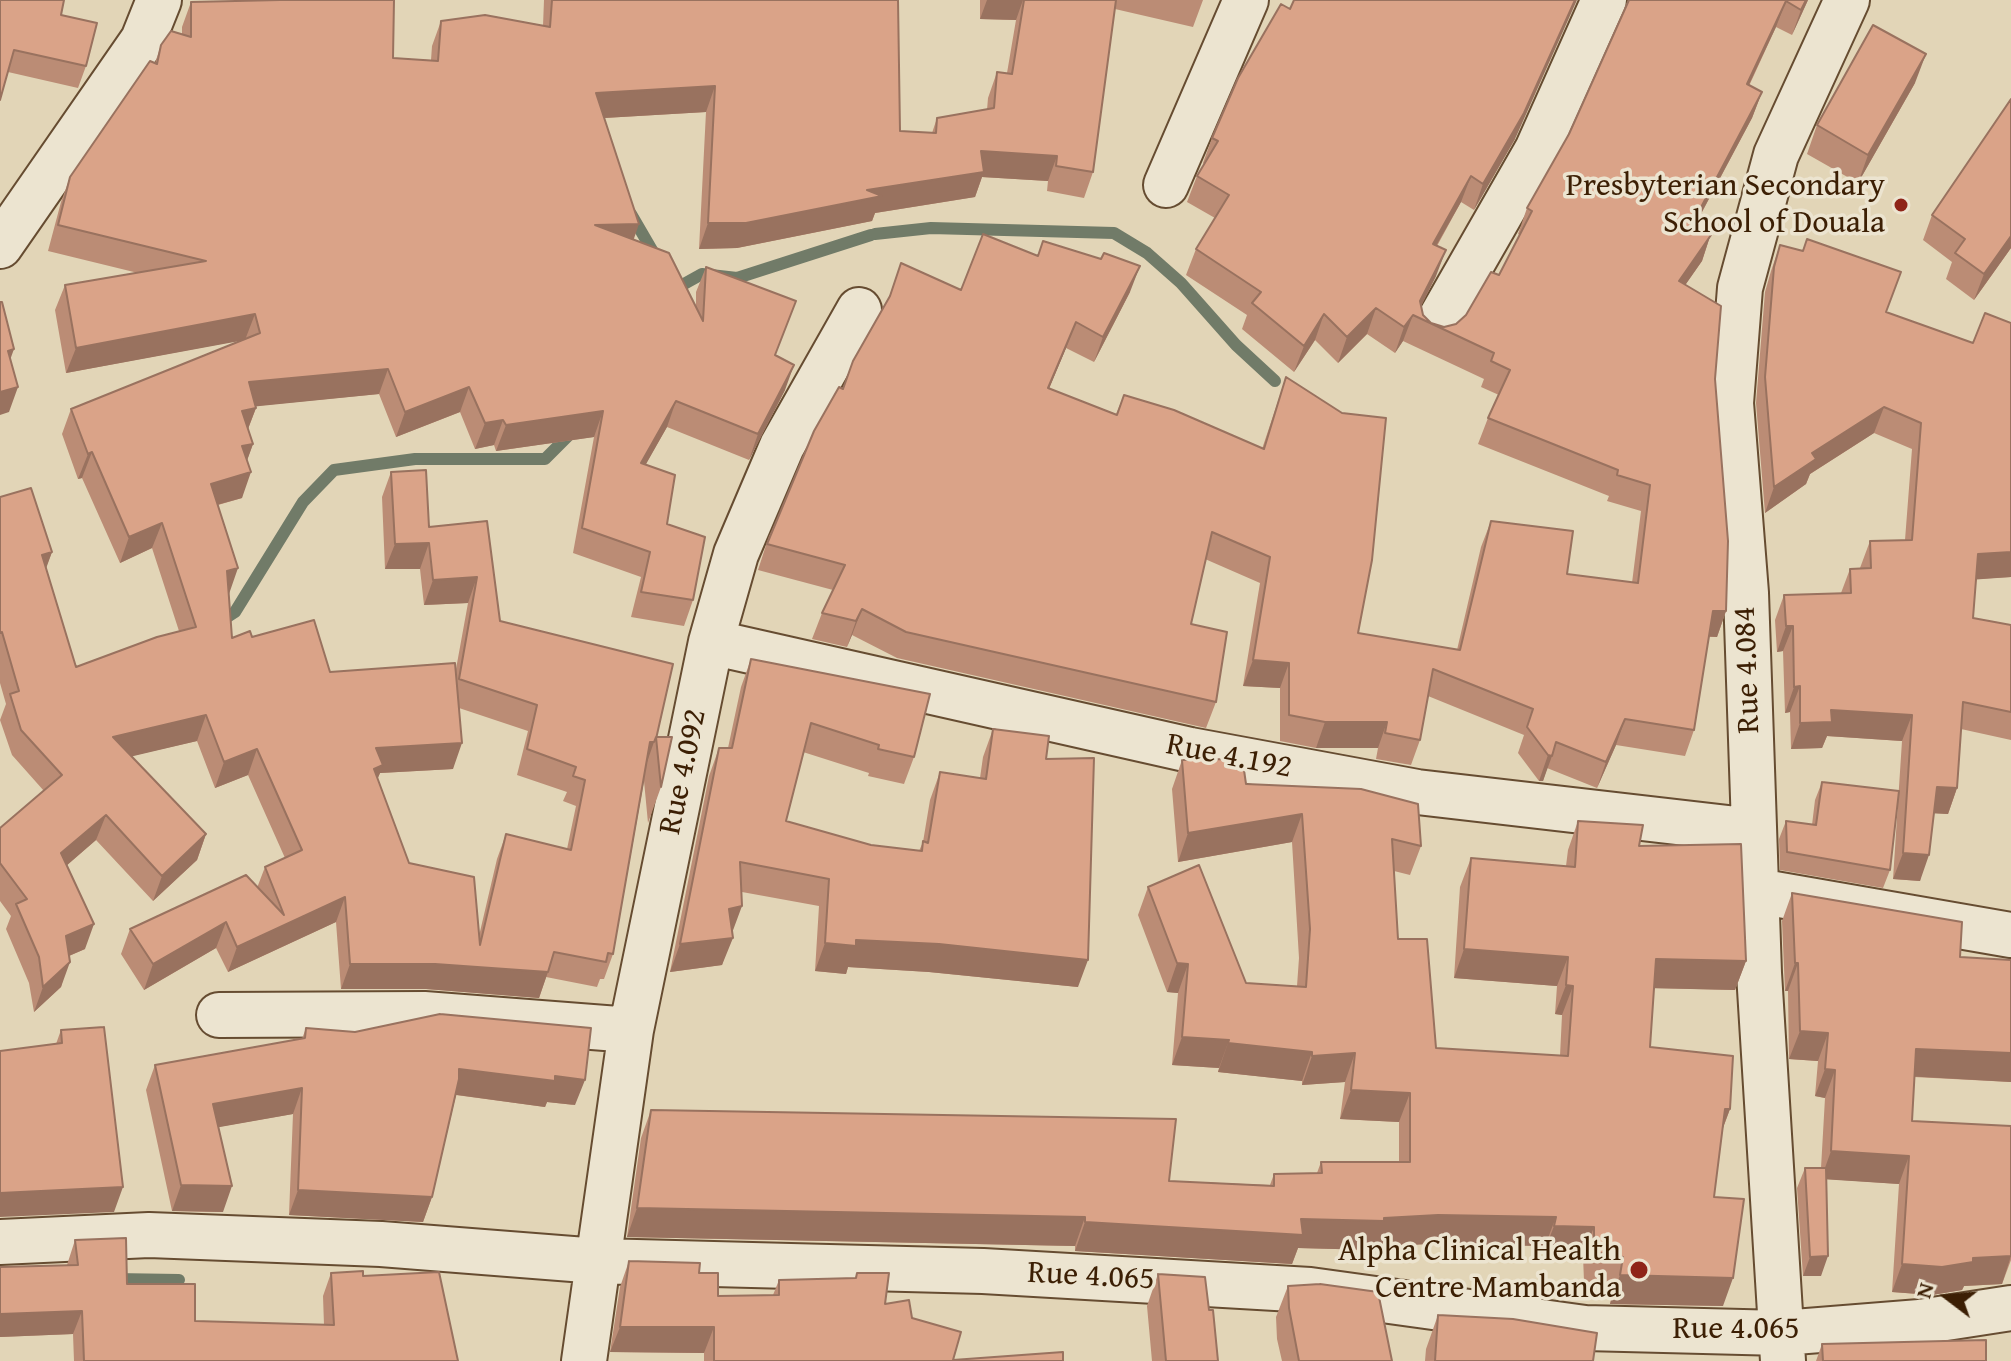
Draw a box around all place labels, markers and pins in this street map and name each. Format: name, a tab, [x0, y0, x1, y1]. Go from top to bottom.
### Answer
place label: Presbyterian Secondary School of Douala	[1566, 168, 1885, 243]
marker: Presbyterian Secondary School of Douala	[1892, 196, 1910, 214]
place label: Alpha Clinical Health Centre Mambanda	[1338, 1233, 1621, 1308]
marker: Alpha Clinical Health Centre Mambanda	[1628, 1259, 1650, 1281]

